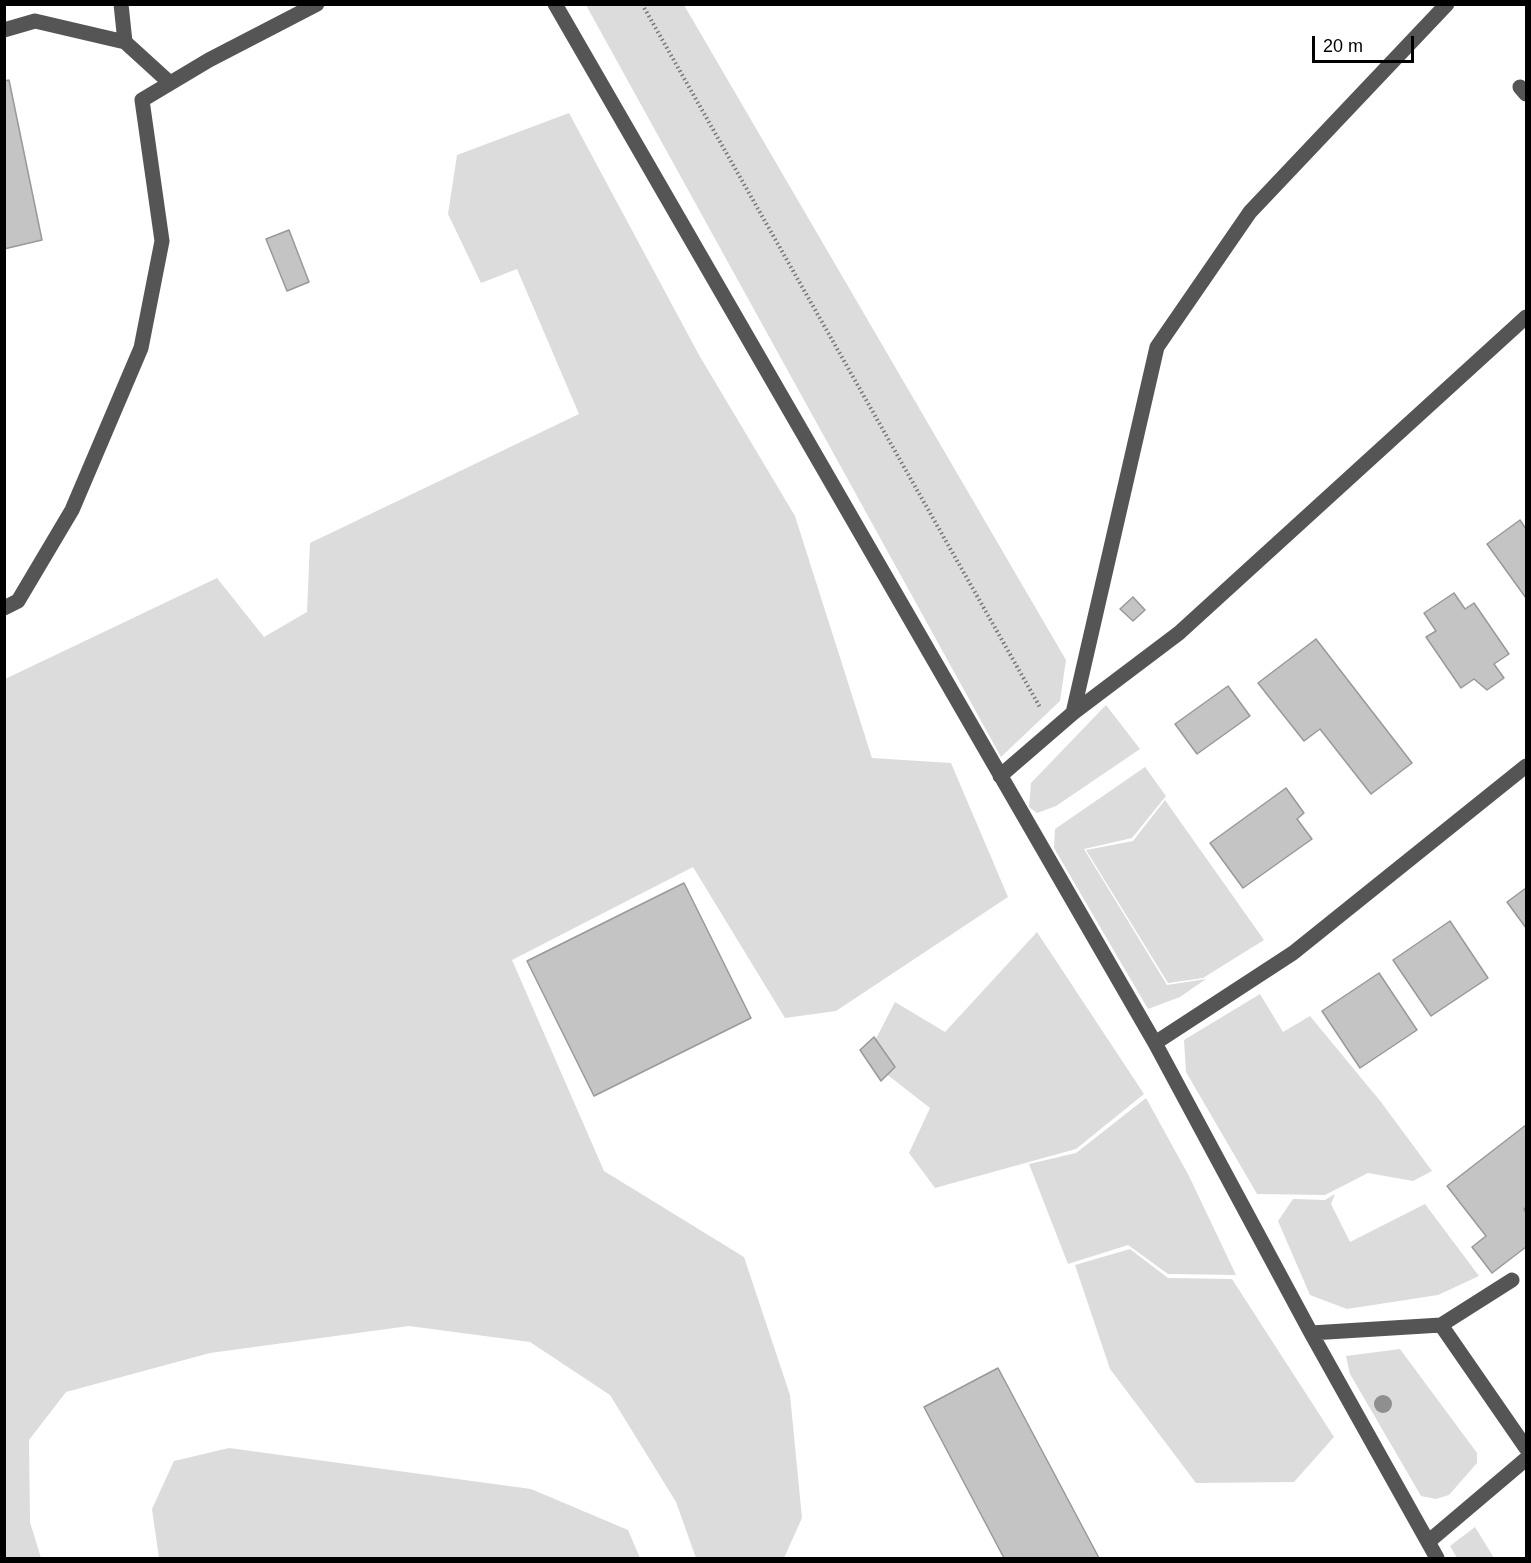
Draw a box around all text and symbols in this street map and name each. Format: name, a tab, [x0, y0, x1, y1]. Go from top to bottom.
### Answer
scale bar	[1315, 24, 1417, 62]
text: 20 m	[1323, 36, 1363, 56]

